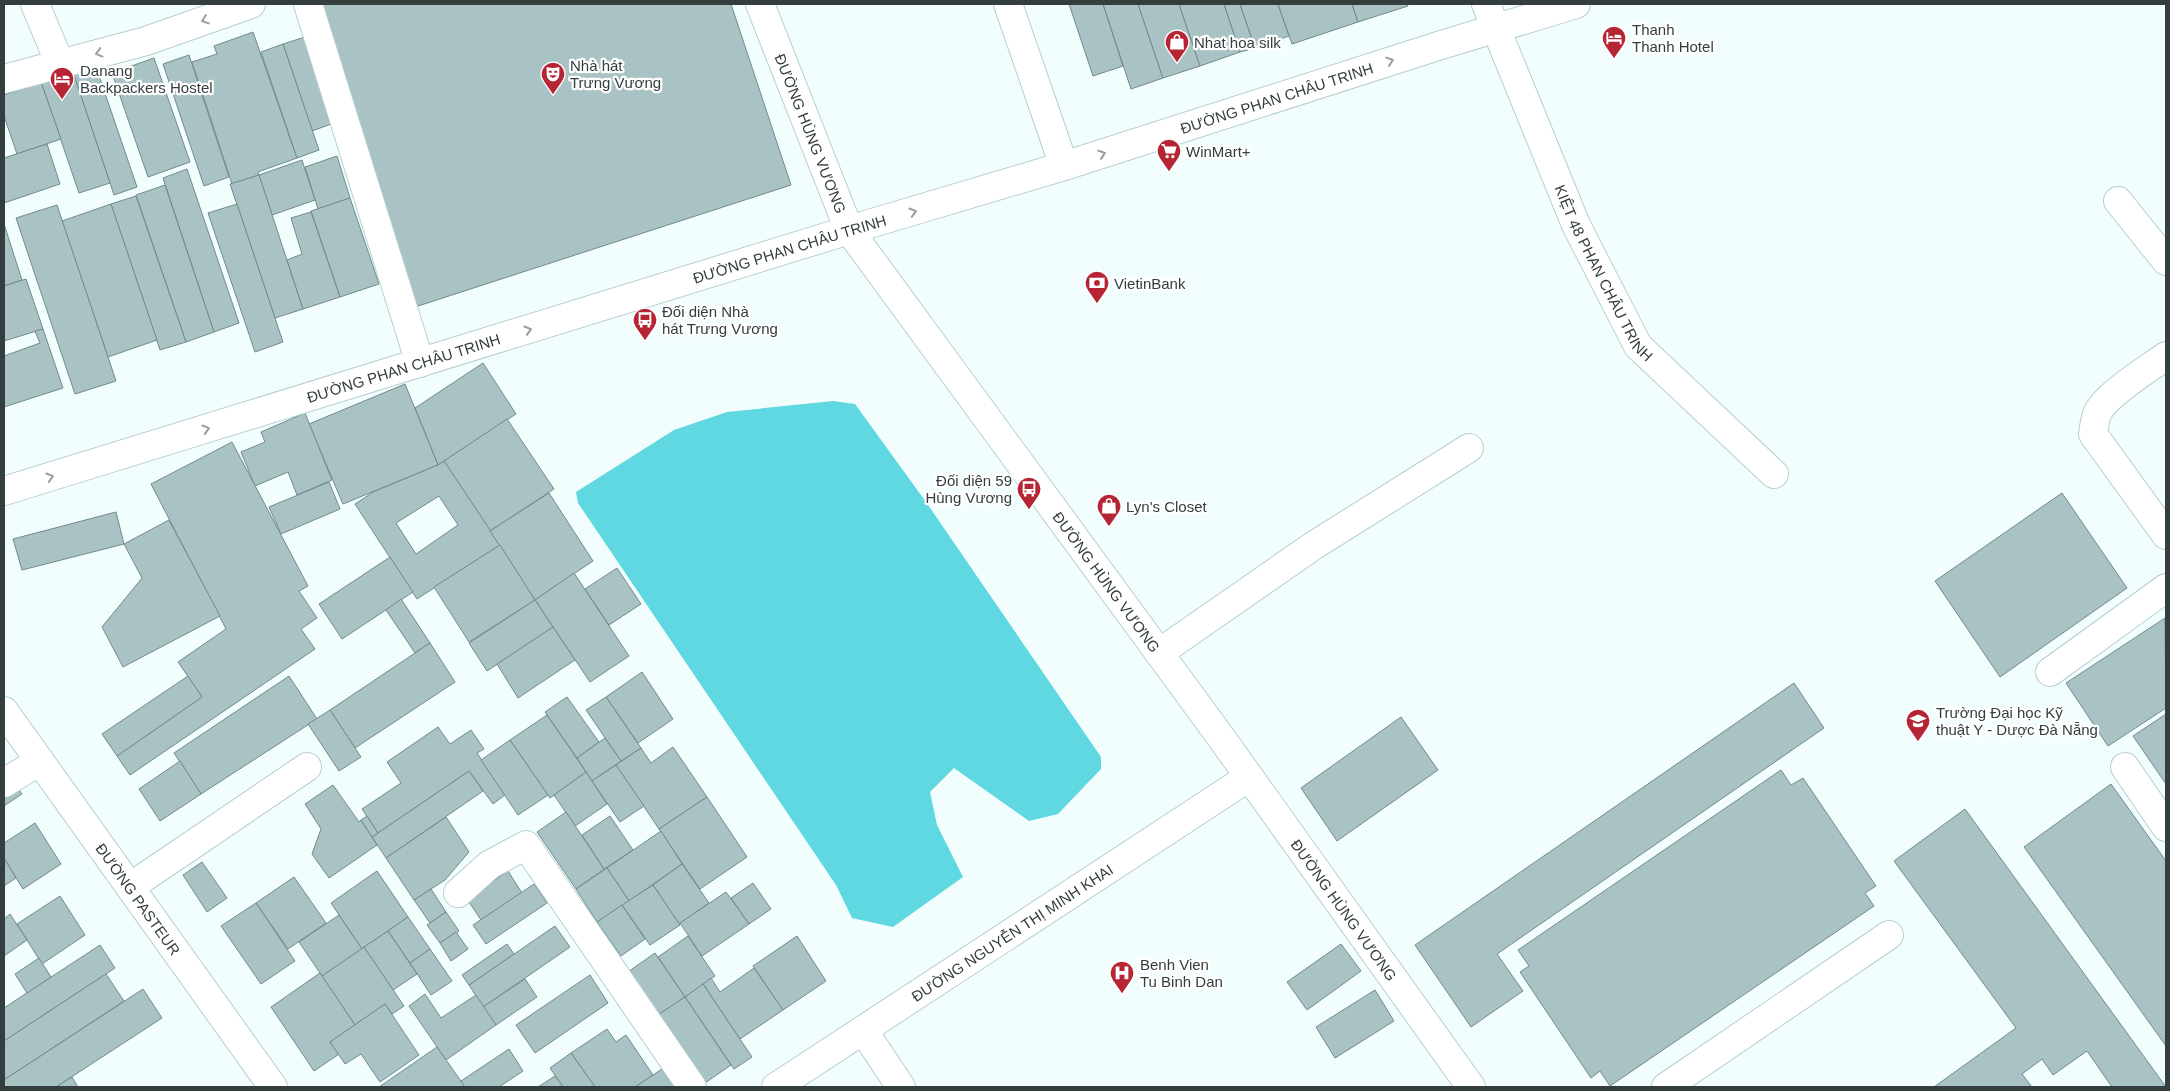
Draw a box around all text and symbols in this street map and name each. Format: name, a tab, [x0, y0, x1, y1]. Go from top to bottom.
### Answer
one-way arrow	[202, 14, 210, 24]
place label: Thanh Thanh Hotel	[1632, 21, 1714, 55]
hotel icon: Thanh Thanh Hotel	[1601, 25, 1627, 59]
shop icon: Nhat hoa silk	[1164, 29, 1190, 63]
place label: Nhat hoa silk	[1194, 34, 1281, 51]
one-way arrow	[96, 48, 104, 58]
street label: ĐƯỜNG HÙNG VƯƠNG	[772, 51, 850, 215]
place label: Nhà hát Trưng Vương	[570, 57, 661, 91]
one-way arrow	[1385, 57, 1393, 67]
street label: ĐƯỜNG PHAN CHÂU TRINH	[1178, 59, 1375, 137]
theatre icon: Nhà hát Trưng Vương	[540, 61, 566, 95]
place label: Danang Backpackers Hostel	[80, 62, 213, 96]
hotel icon: Danang Backpackers Hostel	[49, 66, 75, 100]
supermarket icon: WinMart+	[1156, 138, 1182, 172]
place label: WinMart+	[1186, 143, 1251, 160]
one-way arrow	[1097, 150, 1105, 160]
street label: KIỆT 48 PHAN CHÂU TRINH	[1552, 182, 1657, 364]
one-way arrow	[908, 207, 917, 218]
street label: ĐƯỜNG PHAN CHÂU TRINH	[691, 211, 888, 286]
bank icon: VietinBank	[1084, 270, 1110, 304]
place label: VietinBank	[1114, 275, 1186, 292]
place label: Đối diện Nhà hát Trưng Vương	[662, 303, 778, 337]
bus stop icon: Đối diện Nhà hát Trưng Vương	[632, 307, 658, 341]
one-way arrow	[524, 325, 532, 335]
street label: ĐƯỜNG PHAN CHÂU TRINH	[305, 330, 502, 405]
one-way arrow	[201, 424, 209, 434]
one-way arrow	[46, 472, 54, 482]
place label: Đối diện 59 Hùng Vương	[925, 472, 1012, 506]
bus stop icon: Đối diện 59 Hùng Vương	[1016, 476, 1042, 510]
shop icon: Lyn's Closet	[1096, 493, 1122, 527]
place label: Lyn's Closet	[1126, 498, 1208, 515]
street label: ĐƯỜNG HÙNG VƯƠNG	[1050, 508, 1164, 655]
place label: Trường Đại học Kỹ thuật Y - Dược Đà Nẵng	[1936, 704, 2098, 738]
school or university icon: Trường Đại học Kỹ thuật Y - Dược Đà Nẵng	[1905, 708, 1931, 742]
street label: ĐƯỜNG HÙNG VƯƠNG	[1288, 836, 1401, 984]
street label: ĐƯỜNG PASTEUR	[93, 840, 184, 958]
street label: ĐƯỜNG NGUYỄN THỊ MINH KHAI	[908, 860, 1116, 1005]
place label: Benh Vien Tu Binh Dan	[1140, 956, 1223, 990]
hospital icon: Benh Vien Tu Binh Dan	[1109, 960, 1135, 994]

